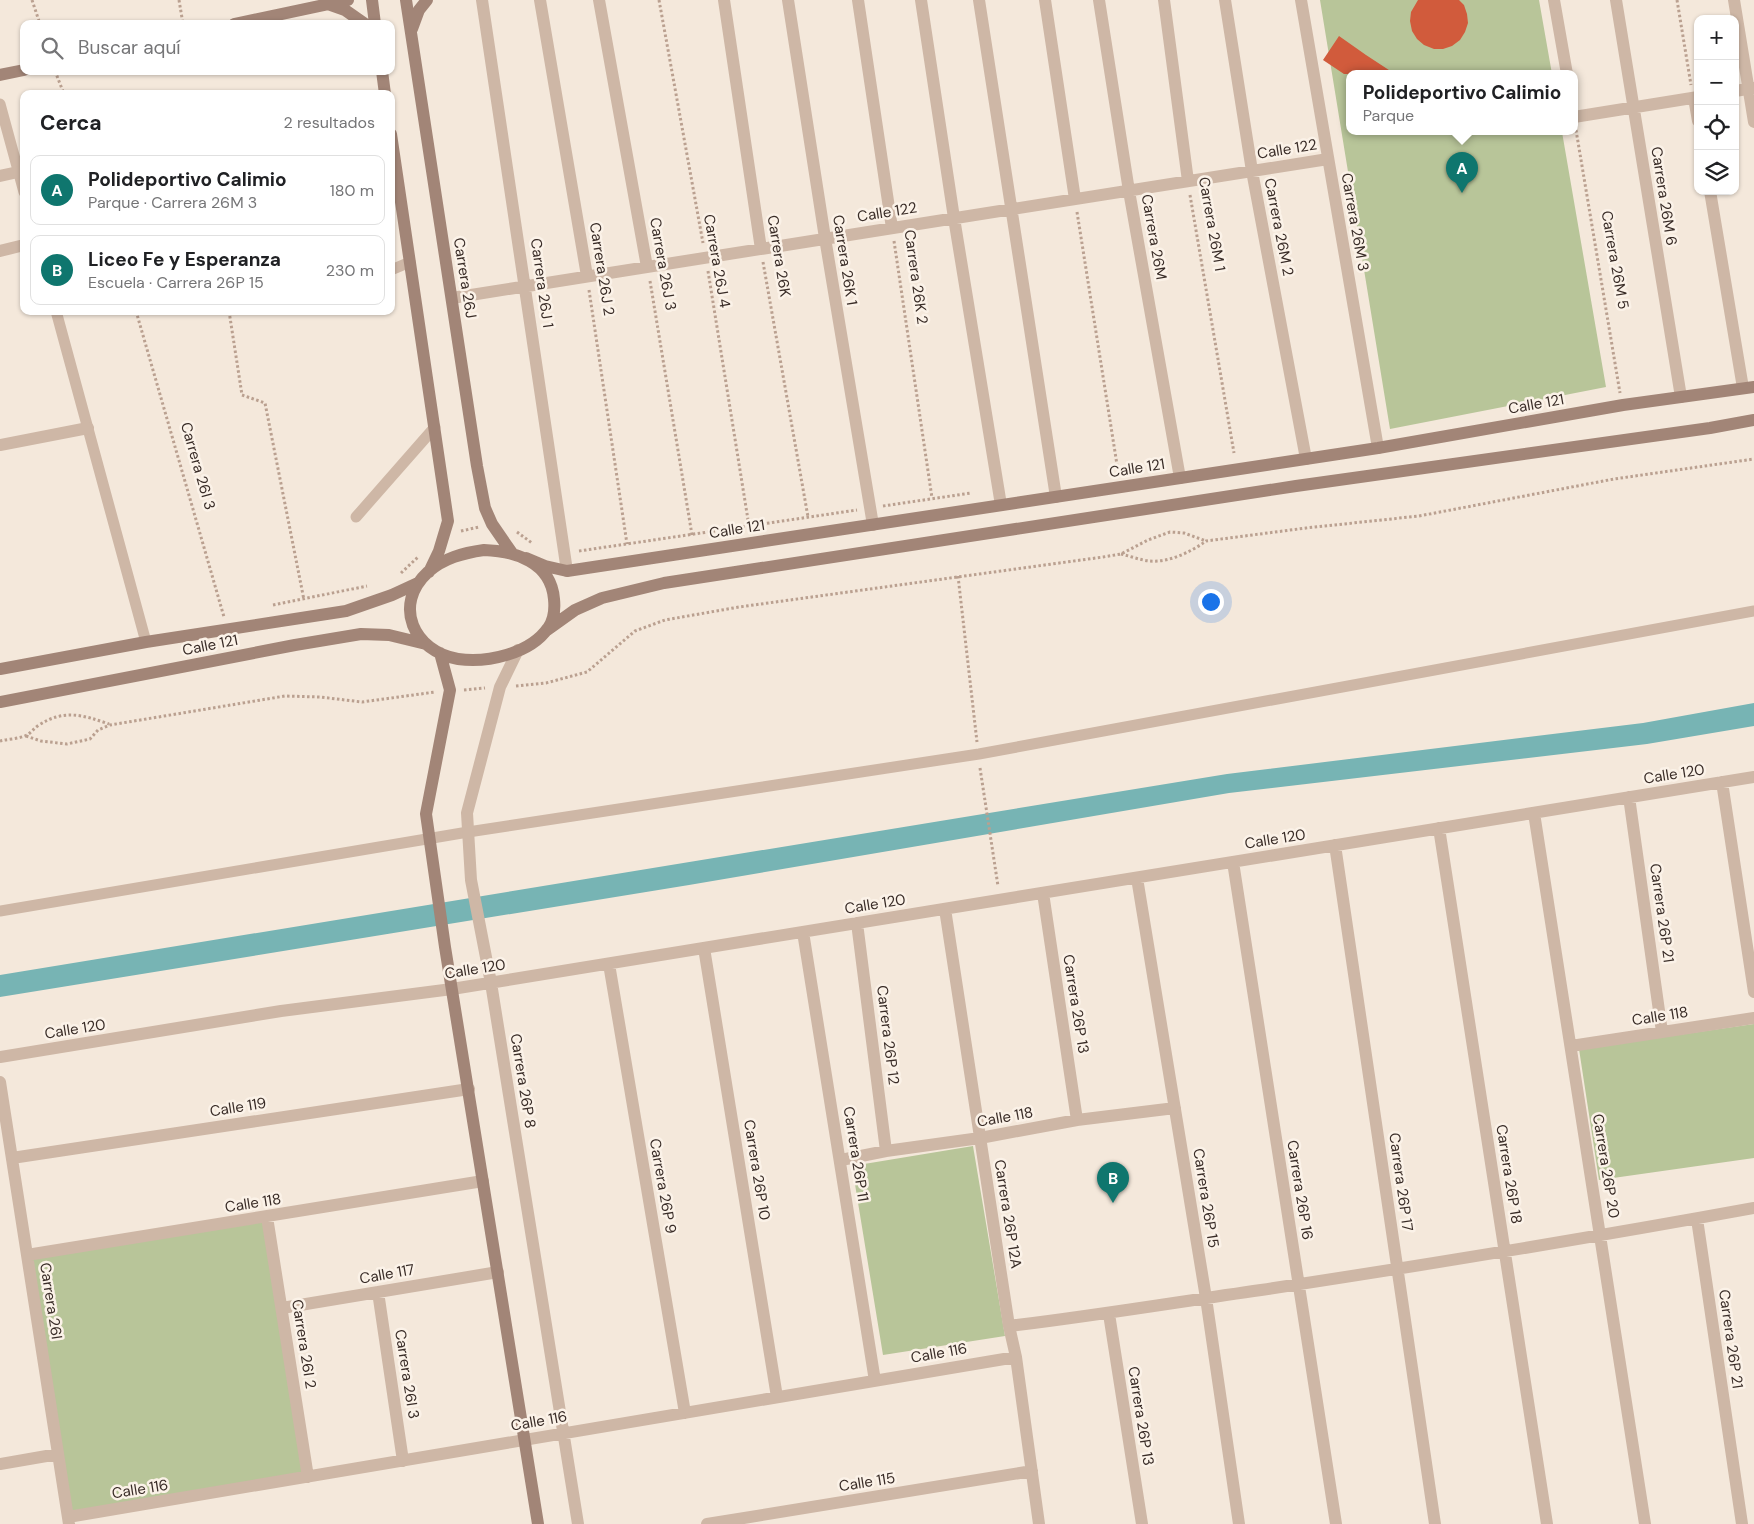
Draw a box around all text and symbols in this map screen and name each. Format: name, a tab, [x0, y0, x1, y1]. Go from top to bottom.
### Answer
map controls	[1694, 15, 1739, 195]
button: +	[1694, 15, 1739, 60]
search box	[20, 20, 395, 75]
icon: search	[38, 34, 66, 62]
text: Buscar aquí	[78, 35, 181, 60]
button: −	[1694, 60, 1739, 105]
popup	[1346, 70, 1578, 135]
text: Polideportivo Calimio	[1363, 80, 1561, 105]
text: Parque	[1363, 105, 1414, 126]
button: locate	[1694, 105, 1739, 150]
text: Cerca	[40, 109, 102, 137]
text: 2 resultados	[284, 112, 375, 133]
street label: Calle 122	[1256, 134, 1318, 164]
street label: Carrera 26M 6	[1646, 145, 1682, 247]
button: layers	[1694, 150, 1739, 195]
pin: A	[1446, 152, 1478, 193]
text: Polideportivo Calimio	[88, 167, 287, 192]
street label: Carrera 26M 3	[1337, 171, 1373, 273]
street label: Carrera 26M 1	[1194, 175, 1230, 273]
street label: Carrera 26M 2	[1260, 176, 1298, 278]
text: A	[51, 180, 63, 201]
text: 180 m	[330, 180, 374, 201]
text: Parque · Carrera 26M 3	[88, 192, 257, 213]
street label: Carrera 26M	[1137, 193, 1171, 281]
street label: Calle 122	[856, 197, 918, 227]
street label: Carrera 26M 5	[1596, 209, 1634, 311]
street label: Carrera 26J 4	[699, 213, 735, 309]
street label: Carrera 26K 1	[828, 213, 862, 307]
street label: Carrera 26K	[763, 214, 795, 299]
street label: Carrera 26J 3	[645, 216, 681, 312]
street label: Carrera 26J 2	[585, 221, 619, 317]
street label: Carrera 26K 2	[899, 228, 933, 326]
street label: Carrera 26J	[449, 236, 481, 320]
street label: Carrera 26J 1	[526, 237, 558, 329]
text: Liceo Fe y Esperanza	[88, 247, 281, 272]
text: B	[52, 260, 62, 281]
text: 230 m	[326, 260, 374, 281]
text: Escuela · Carrera 26P 15	[88, 272, 264, 293]
street label: Calle 121	[1507, 389, 1565, 419]
street label: Carrera 26I 3	[176, 420, 220, 512]
street label: Calle 121	[1108, 454, 1166, 482]
street label: Calle 121	[708, 515, 766, 543]
your location	[1198, 589, 1224, 615]
street label: Calle 121	[181, 630, 239, 660]
street label: Calle 120	[1642, 759, 1706, 789]
street label: Calle 120	[1243, 824, 1307, 854]
street label: Carrera 26P 21	[1645, 862, 1679, 964]
street label: Calle 120	[843, 889, 907, 919]
street label: Carrera 26P 13	[1058, 953, 1094, 1055]
street label: Calle 120	[443, 954, 507, 984]
street label: Carrera 26P 12	[872, 984, 904, 1086]
street label: Calle 118	[1630, 1002, 1690, 1030]
street label: Calle 120	[43, 1014, 107, 1044]
street label: Carrera 26P 8	[506, 1032, 540, 1130]
street label: Calle 119	[208, 1093, 268, 1121]
street label: Calle 118	[975, 1102, 1035, 1132]
street label: Carrera 26P 11	[839, 1105, 873, 1203]
street label: Carrera 26P 20	[1588, 1112, 1624, 1220]
street label: Carrera 26P 10	[739, 1118, 775, 1222]
street label: Carrera 26P 18	[1491, 1123, 1527, 1225]
street label: Carrera 26P 17	[1384, 1131, 1418, 1233]
street label: Carrera 26P 9	[645, 1137, 681, 1235]
street label: Carrera 26P 16	[1282, 1139, 1318, 1241]
street label: Carrera 26P 15	[1188, 1147, 1224, 1249]
street label: Carrera 26P 12A	[990, 1158, 1026, 1270]
pin: B	[1097, 1162, 1129, 1203]
street label: Calle 118	[223, 1189, 283, 1217]
street label: Calle 117	[358, 1259, 416, 1289]
street label: Carrera 26I	[35, 1261, 67, 1341]
street label: Carrera 26P 21	[1714, 1288, 1748, 1390]
street label: Carrera 26I 2	[287, 1298, 321, 1390]
street label: Carrera 26I 3	[390, 1328, 424, 1420]
street label: Calle 116	[909, 1338, 969, 1368]
street label: Carrera 26P 13	[1123, 1365, 1159, 1467]
street label: Calle 116	[509, 1406, 569, 1436]
street label: Calle 115	[837, 1468, 897, 1496]
street label: Calle 116	[110, 1475, 170, 1503]

